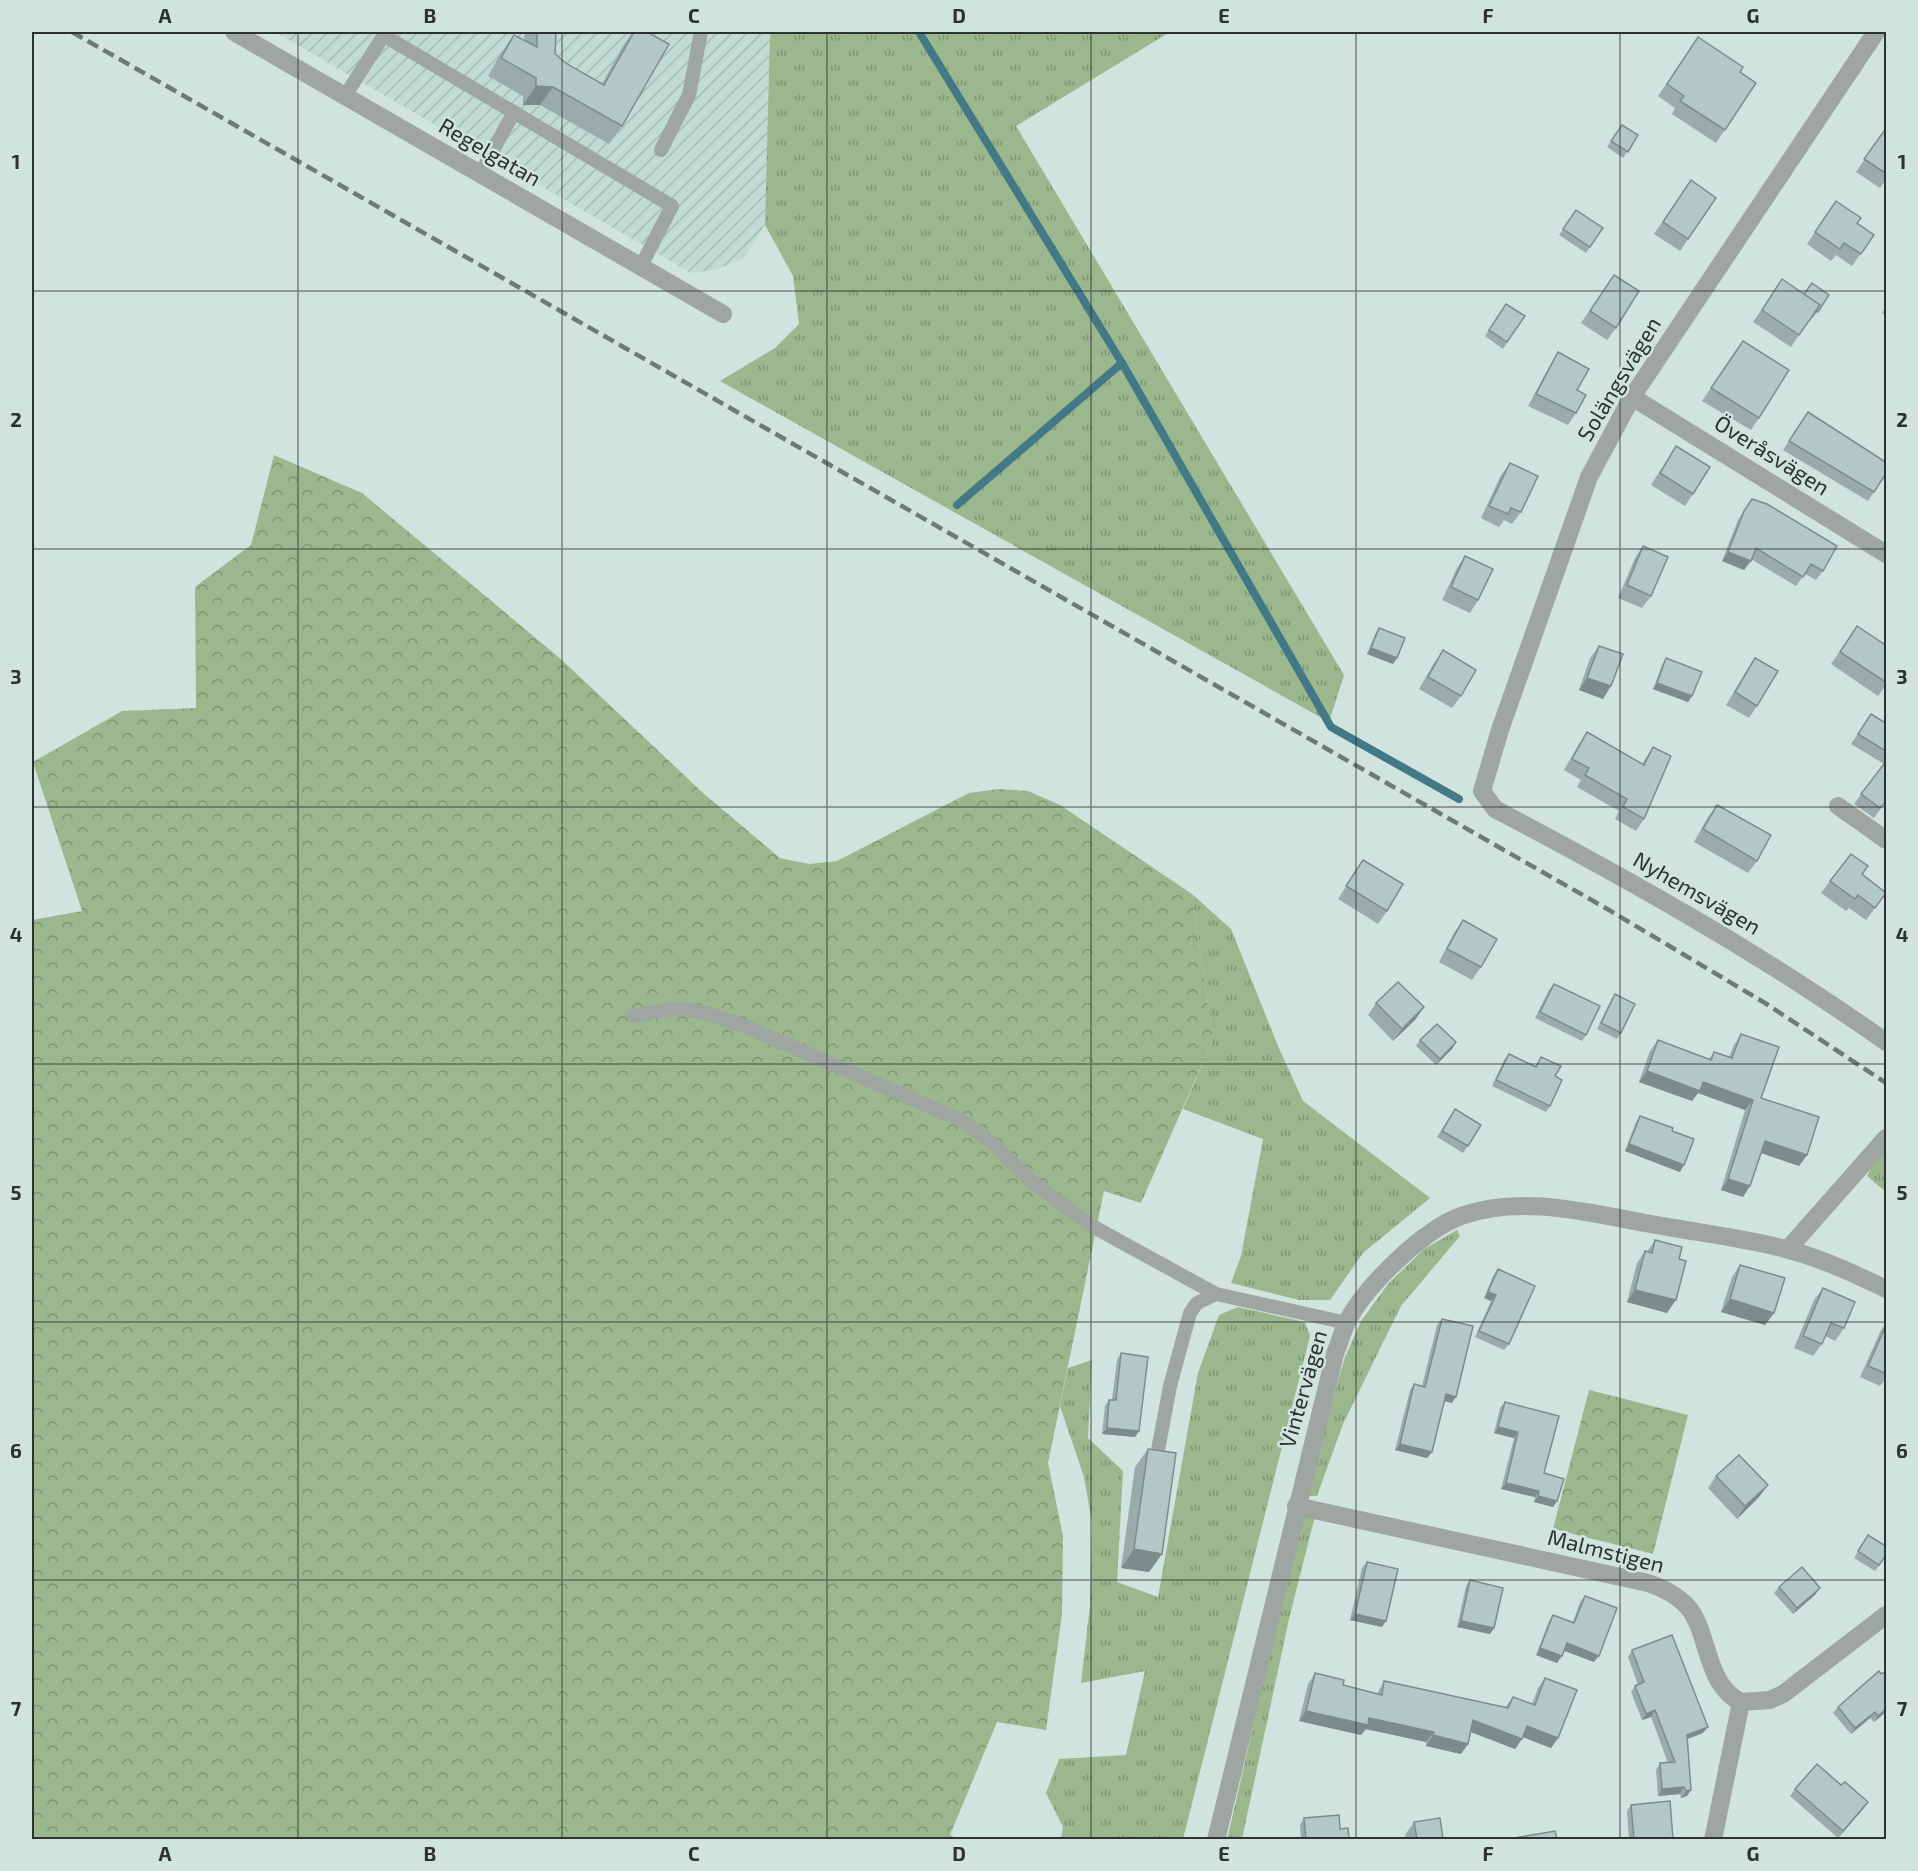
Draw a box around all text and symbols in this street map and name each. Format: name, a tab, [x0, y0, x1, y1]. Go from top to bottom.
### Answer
text: A	[158, 3, 172, 27]
text: B	[424, 3, 436, 27]
text: C	[688, 3, 700, 27]
text: D	[952, 3, 966, 27]
text: E	[1218, 3, 1230, 27]
text: F	[1482, 3, 1494, 27]
text: G	[1747, 3, 1759, 27]
street label: Regelgatan	[435, 112, 546, 191]
text: 1	[12, 149, 20, 173]
text: 1	[1898, 149, 1906, 173]
street label: Solängsvägen	[1571, 312, 1665, 445]
text: 2	[10, 407, 22, 431]
text: 2	[1896, 407, 1908, 431]
street label: Överåsvägen	[1710, 409, 1835, 500]
text: 3	[10, 664, 22, 688]
text: 3	[1896, 664, 1908, 688]
street label: Nyhemsvägen	[1629, 845, 1766, 939]
text: 4	[10, 922, 23, 946]
text: 4	[1896, 922, 1909, 946]
text: 5	[10, 1180, 22, 1204]
text: 5	[1896, 1180, 1908, 1204]
street label: Vintervägen	[1273, 1327, 1331, 1451]
text: 6	[10, 1438, 22, 1462]
text: 6	[1896, 1438, 1908, 1462]
street label: Malmstigen	[1545, 1523, 1667, 1577]
text: 7	[11, 1696, 22, 1720]
text: 7	[1897, 1696, 1908, 1720]
text: A	[158, 1841, 172, 1865]
text: B	[424, 1841, 436, 1865]
text: C	[688, 1841, 700, 1865]
text: D	[952, 1841, 966, 1865]
text: E	[1218, 1841, 1230, 1865]
text: F	[1482, 1841, 1494, 1865]
text: G	[1747, 1841, 1759, 1865]

